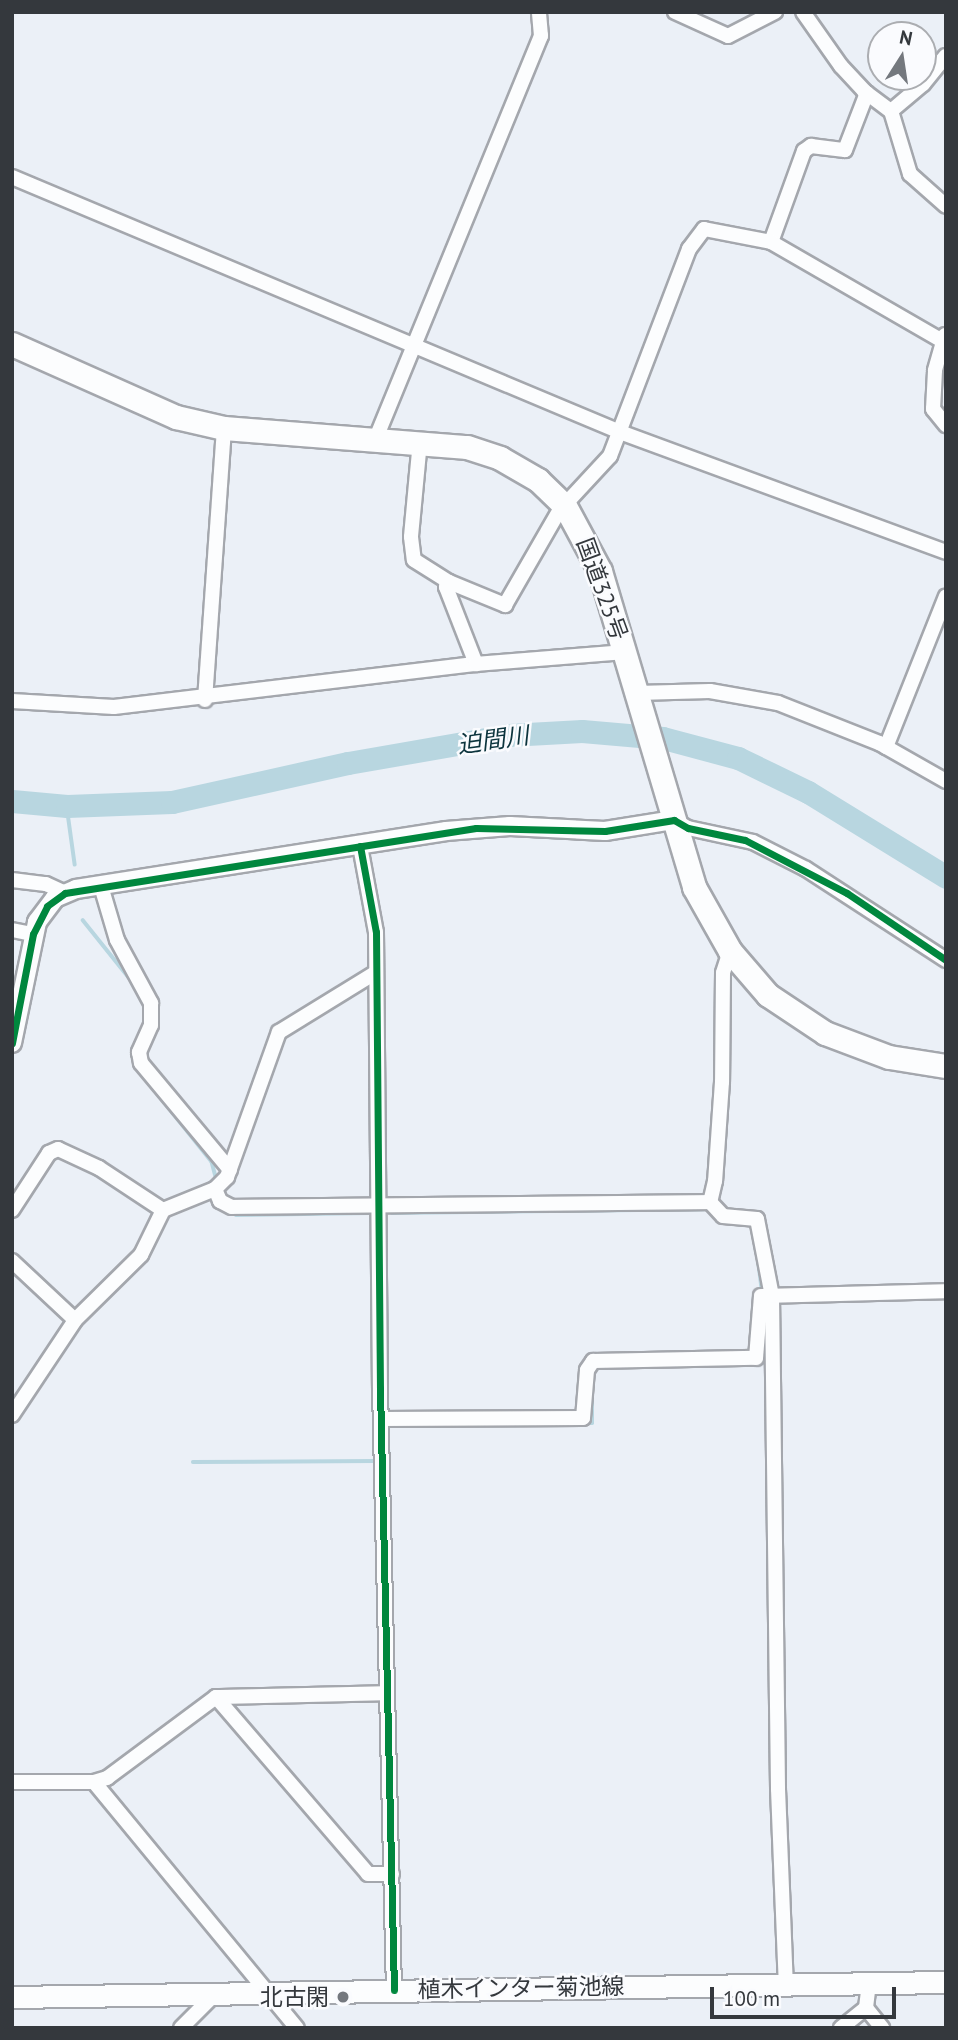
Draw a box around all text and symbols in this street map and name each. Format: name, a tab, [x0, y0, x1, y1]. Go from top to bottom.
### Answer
north arrow	[867, 21, 937, 91]
text: N	[897, 24, 915, 50]
street label: 国道325号	[571, 534, 633, 644]
water label: 迫間川	[455, 721, 531, 759]
street label: 植木インター菊池線	[417, 1972, 625, 2004]
scale bar	[713, 1974, 898, 2018]
place label: 北古閑	[260, 1983, 329, 2011]
text: 100 m	[723, 1985, 780, 2012]
marker: 北古閑	[335, 1989, 351, 2005]

